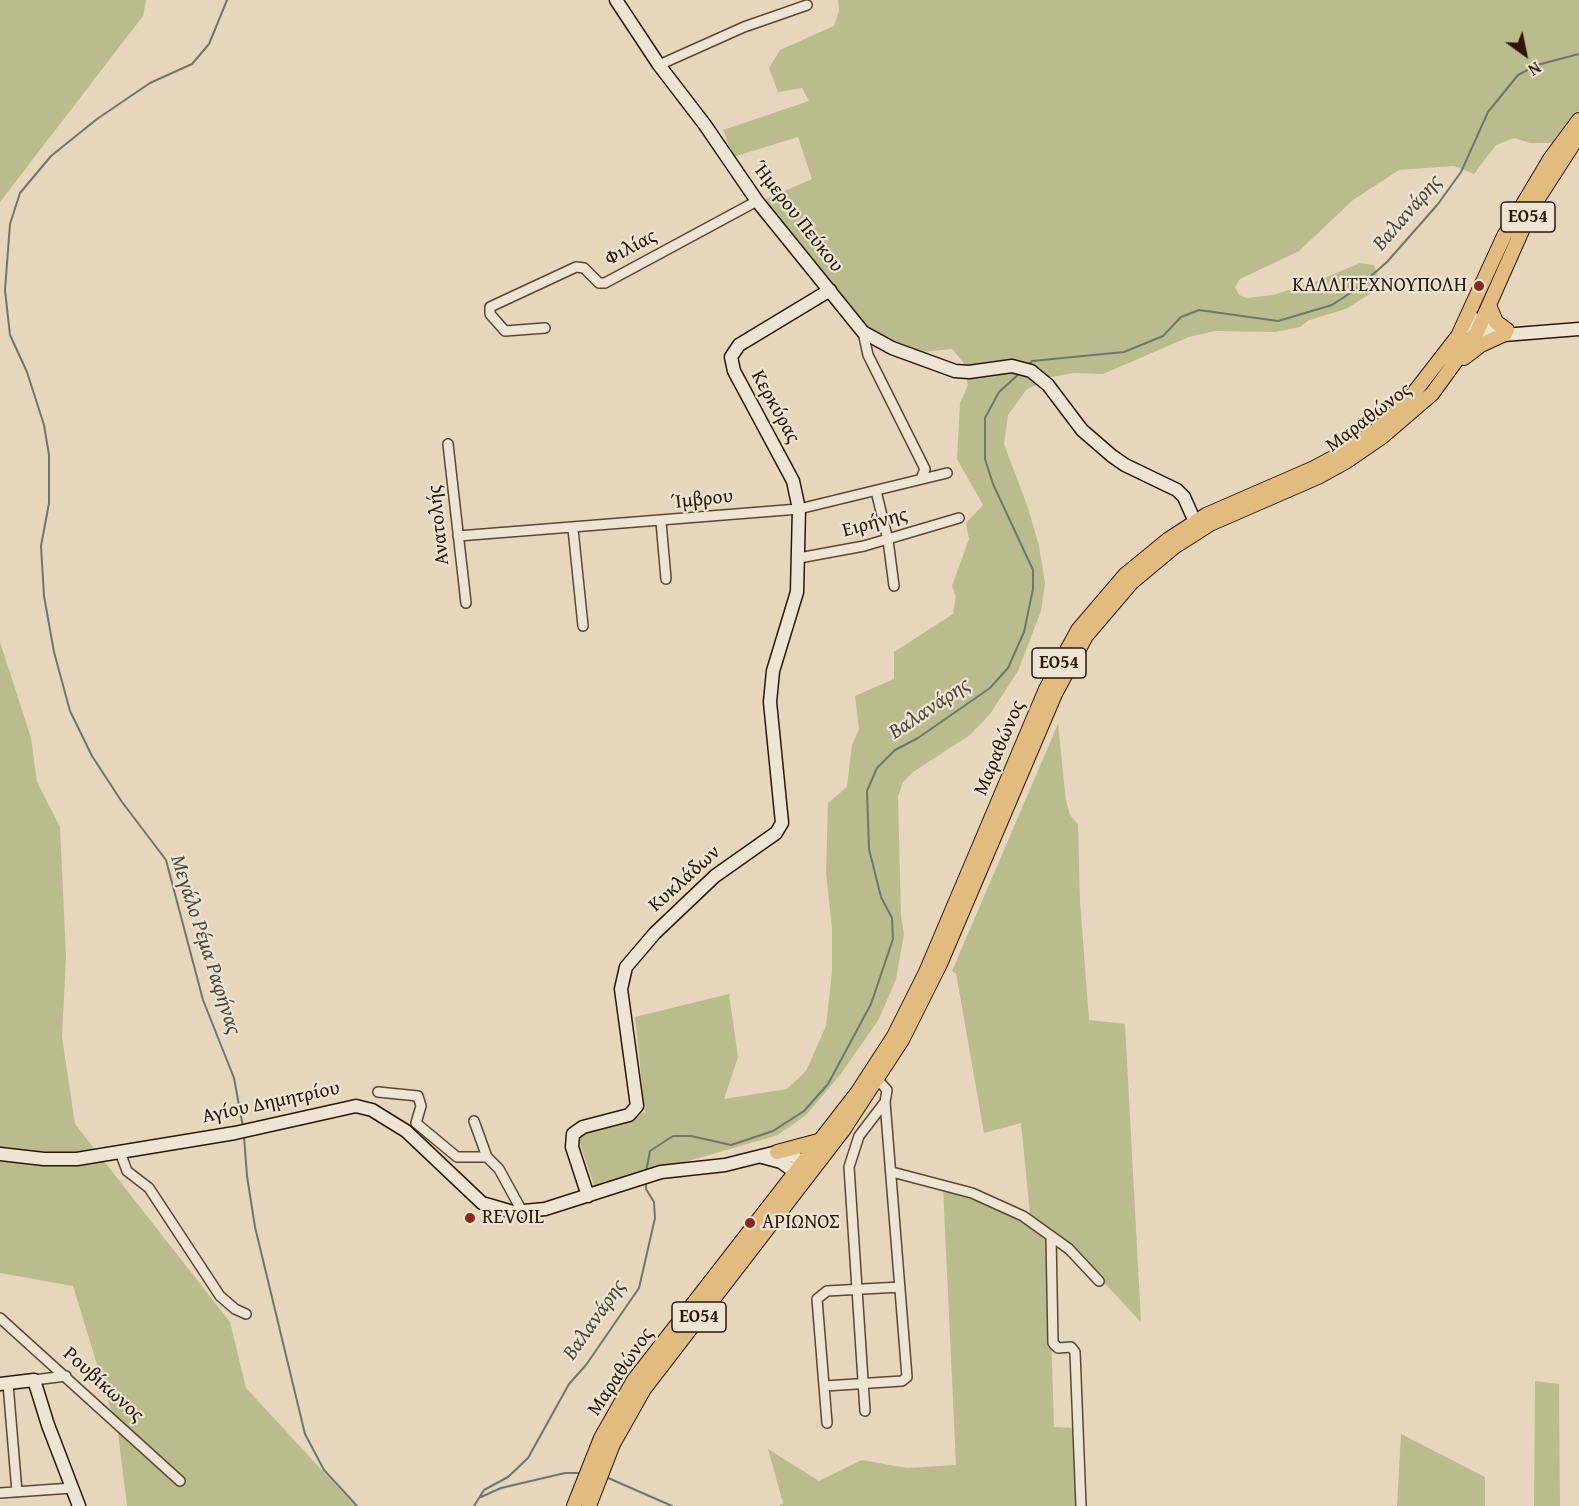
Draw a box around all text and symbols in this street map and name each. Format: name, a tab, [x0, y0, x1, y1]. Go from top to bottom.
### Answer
north arrow	[1495, 24, 1555, 84]
text: N	[1524, 56, 1546, 82]
street label: Ήμερου Πεύκου	[746, 157, 848, 277]
water label: Βαλανάρης	[1368, 170, 1448, 256]
road number: ΕΟ54	[1501, 202, 1555, 232]
street label: Φιλίας	[601, 224, 661, 272]
place label: ΚΑΛΛΙΤΕΧΝΟΥΠΟΛΗ	[1292, 274, 1467, 298]
marker: ΚΑΛΛΙΤΕΧΝΟΥΠΟΛΗ	[1472, 279, 1486, 293]
street label: Κερκύρας	[745, 366, 805, 448]
street label: Μαραθώνος	[1321, 378, 1417, 458]
street label: Ανατολής	[423, 484, 455, 566]
street label: Ίμβρου	[670, 485, 734, 515]
street label: Ειρήνης	[840, 503, 910, 543]
road number: ΕΟ54	[1032, 648, 1086, 678]
water label: Βαλανάρης	[885, 673, 975, 745]
street label: Μαραθώνος	[969, 697, 1031, 799]
street label: Κυκλάδων	[644, 841, 726, 917]
water label: Μεγάλο Ρέμα Ραφήνας	[164, 852, 246, 1038]
street label: Αγίου Δημητρίου	[200, 1077, 342, 1129]
place label: REVOIL	[482, 1206, 544, 1230]
marker: REVOIL	[463, 1211, 477, 1225]
place label: ΑΡΙΩΝΟΣ	[762, 1211, 840, 1235]
marker: ΑΡΙΩΝΟΣ	[743, 1216, 757, 1230]
water label: Βαλανάρης	[558, 1275, 632, 1365]
road number: ΕΟ54	[672, 1302, 726, 1332]
street label: Μαραθώνος	[583, 1323, 659, 1421]
street label: Ρουβίκωνος	[57, 1342, 149, 1428]

